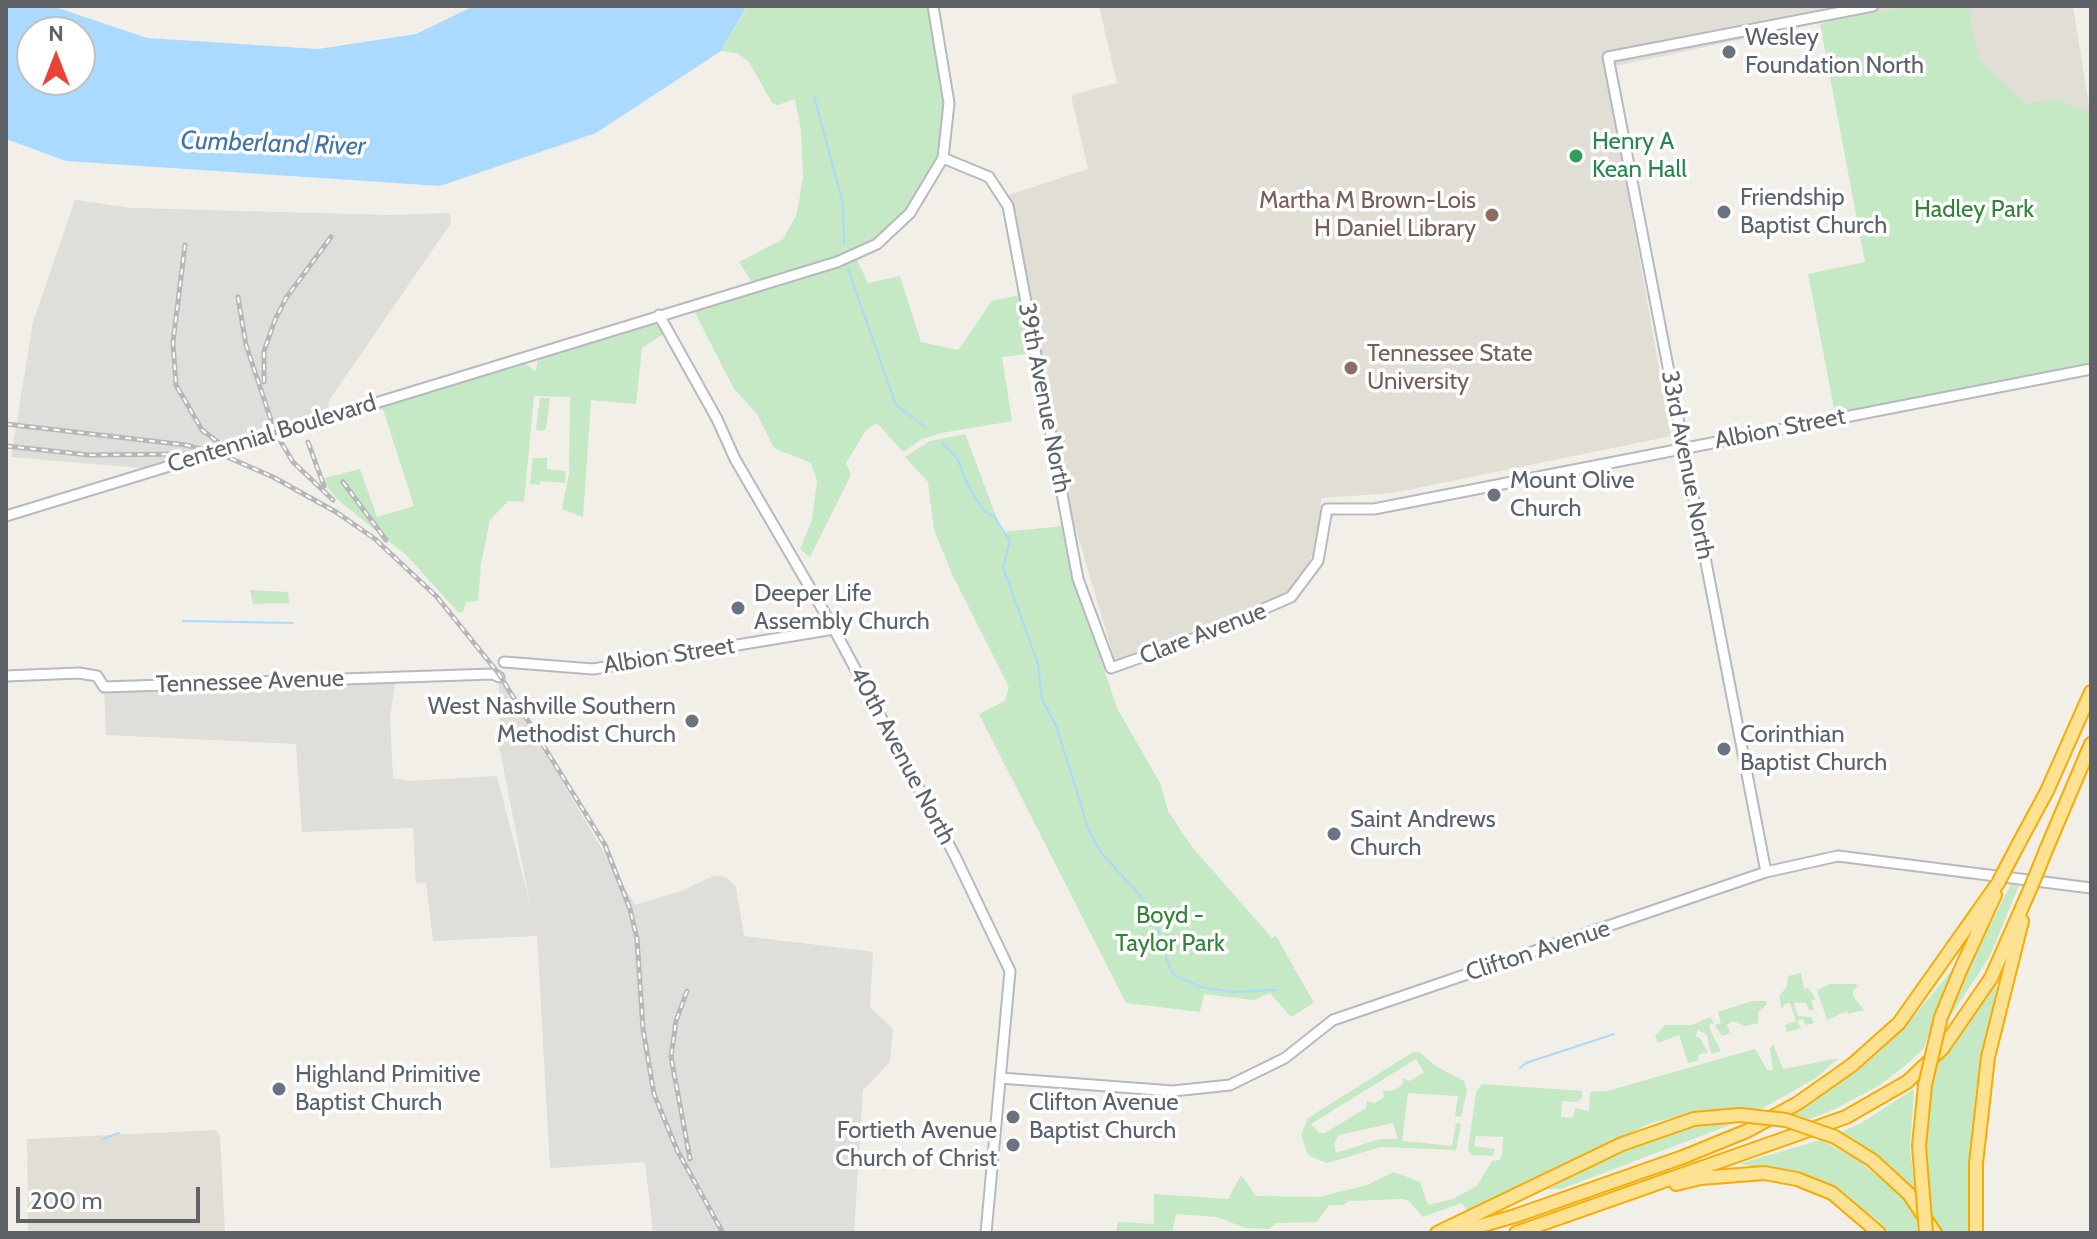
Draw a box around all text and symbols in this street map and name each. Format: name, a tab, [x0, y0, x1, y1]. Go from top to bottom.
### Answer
north arrow	[16, 16, 96, 96]
text: N	[48, 20, 64, 47]
place label: Wesley Foundation North	[1745, 24, 1924, 80]
marker: Wesley Foundation North	[1720, 43, 1738, 61]
water label: Cumberland River	[180, 125, 366, 163]
place label: Henry A Kean Hall	[1592, 128, 1687, 184]
marker: Henry A Kean Hall	[1567, 147, 1585, 165]
place label: Friendship Baptist Church	[1740, 184, 1887, 240]
place label: Martha M Brown-Lois H Daniel Library	[1259, 187, 1476, 243]
park label: Hadley Park	[1914, 196, 2034, 224]
marker: Friendship Baptist Church	[1715, 203, 1733, 221]
marker: Martha M Brown-Lois H Daniel Library	[1483, 206, 1501, 224]
street label: 39th Avenue North	[1011, 300, 1077, 496]
place label: Tennessee State University	[1367, 340, 1532, 396]
marker: Tennessee State University	[1342, 359, 1360, 377]
street label: 33rd Avenue North	[1655, 368, 1719, 562]
street label: Centennial Boulevard	[164, 389, 380, 479]
street label: Albion Street	[1712, 402, 1848, 456]
place label: Mount Olive Church	[1510, 467, 1635, 523]
marker: Mount Olive Church	[1485, 486, 1503, 504]
place label: Deeper Life Assembly Church	[754, 580, 930, 636]
street label: Clare Avenue	[1136, 597, 1270, 671]
marker: Deeper Life Assembly Church	[729, 599, 747, 617]
street label: Albion Street	[601, 631, 737, 681]
street label: 40th Avenue North	[843, 662, 961, 850]
street label: Tennessee Avenue	[155, 664, 345, 700]
place label: West Nashville Southern Methodist Church	[428, 693, 676, 749]
marker: West Nashville Southern Methodist Church	[683, 712, 701, 730]
place label: Corinthian Baptist Church	[1740, 721, 1887, 777]
marker: Corinthian Baptist Church	[1715, 740, 1733, 758]
place label: Saint Andrews Church	[1350, 806, 1496, 862]
marker: Saint Andrews Church	[1325, 825, 1343, 843]
park label: Boyd - Taylor Park	[1115, 902, 1225, 958]
street label: Clifton Avenue	[1462, 914, 1614, 988]
place label: Highland Primitive Baptist Church	[295, 1061, 480, 1117]
marker: Highland Primitive Baptist Church	[270, 1080, 288, 1098]
place label: Clifton Avenue Baptist Church	[1029, 1089, 1179, 1145]
marker: Clifton Avenue Baptist Church	[1004, 1108, 1022, 1126]
place label: Fortieth Avenue Church of Christ	[835, 1117, 997, 1173]
marker: Fortieth Avenue Church of Christ	[1004, 1136, 1022, 1154]
scale bar	[20, 1171, 204, 1221]
text: 200 m	[30, 1186, 103, 1215]

